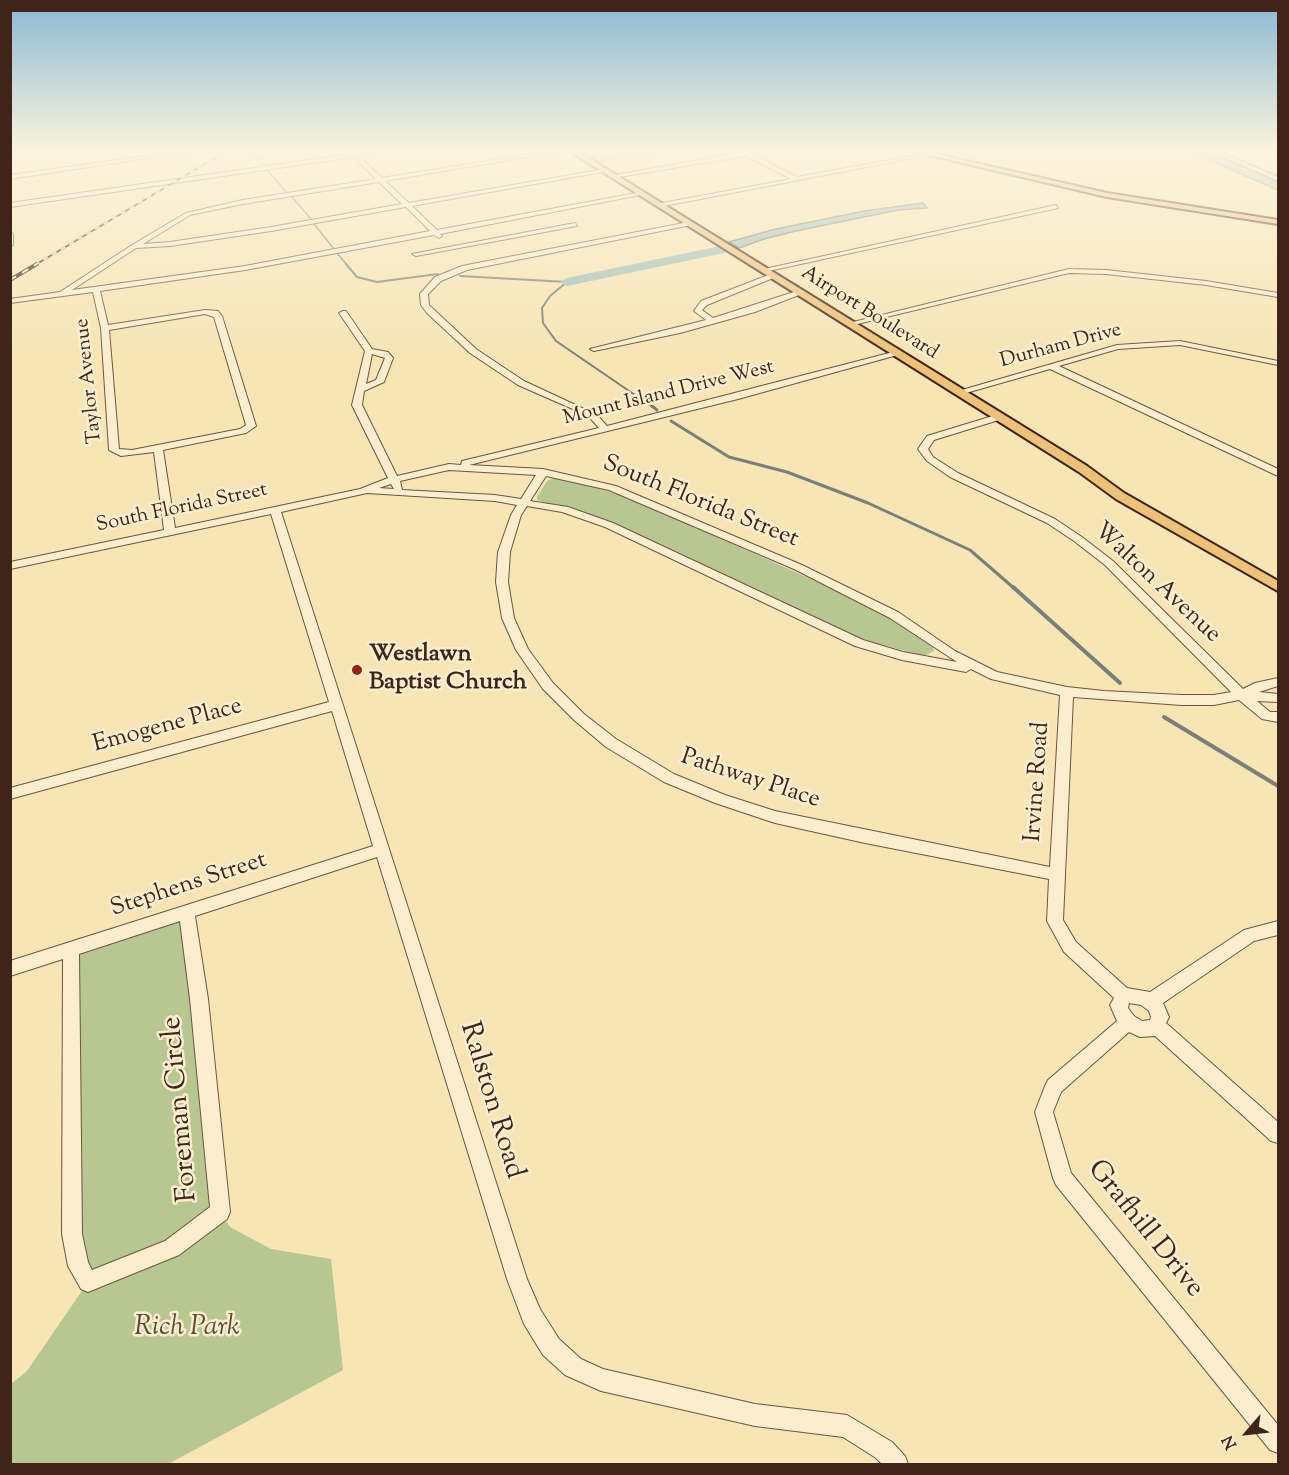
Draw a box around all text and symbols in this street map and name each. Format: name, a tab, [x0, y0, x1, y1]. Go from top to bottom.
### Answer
street label: Airport Boulevard	[796, 262, 942, 366]
street label: Taylor Avenue	[71, 317, 109, 445]
street label: Durham Drive	[998, 319, 1124, 375]
street label: Mount Island Drive West	[561, 356, 777, 432]
street label: South Florida Street	[598, 451, 802, 555]
street label: South Florida Street	[94, 479, 270, 539]
street label: Walton Avenue	[1086, 518, 1226, 650]
place label: Westlawn Baptist Church	[369, 642, 527, 698]
marker: Westlawn Baptist Church	[350, 663, 364, 677]
street label: Emogene Place	[90, 693, 246, 761]
street label: Irvine Road	[1020, 721, 1058, 843]
street label: Pathway Place	[677, 744, 823, 816]
street label: Stephens Street	[107, 847, 271, 925]
street label: Foreman Circle	[157, 1015, 207, 1203]
street label: Ralston Road	[450, 1019, 530, 1183]
street label: Grafhill Drive	[1078, 1154, 1210, 1306]
park label: Rich Park	[134, 1312, 240, 1346]
north arrow	[1217, 1403, 1277, 1463]
text: N	[1218, 1431, 1244, 1453]

